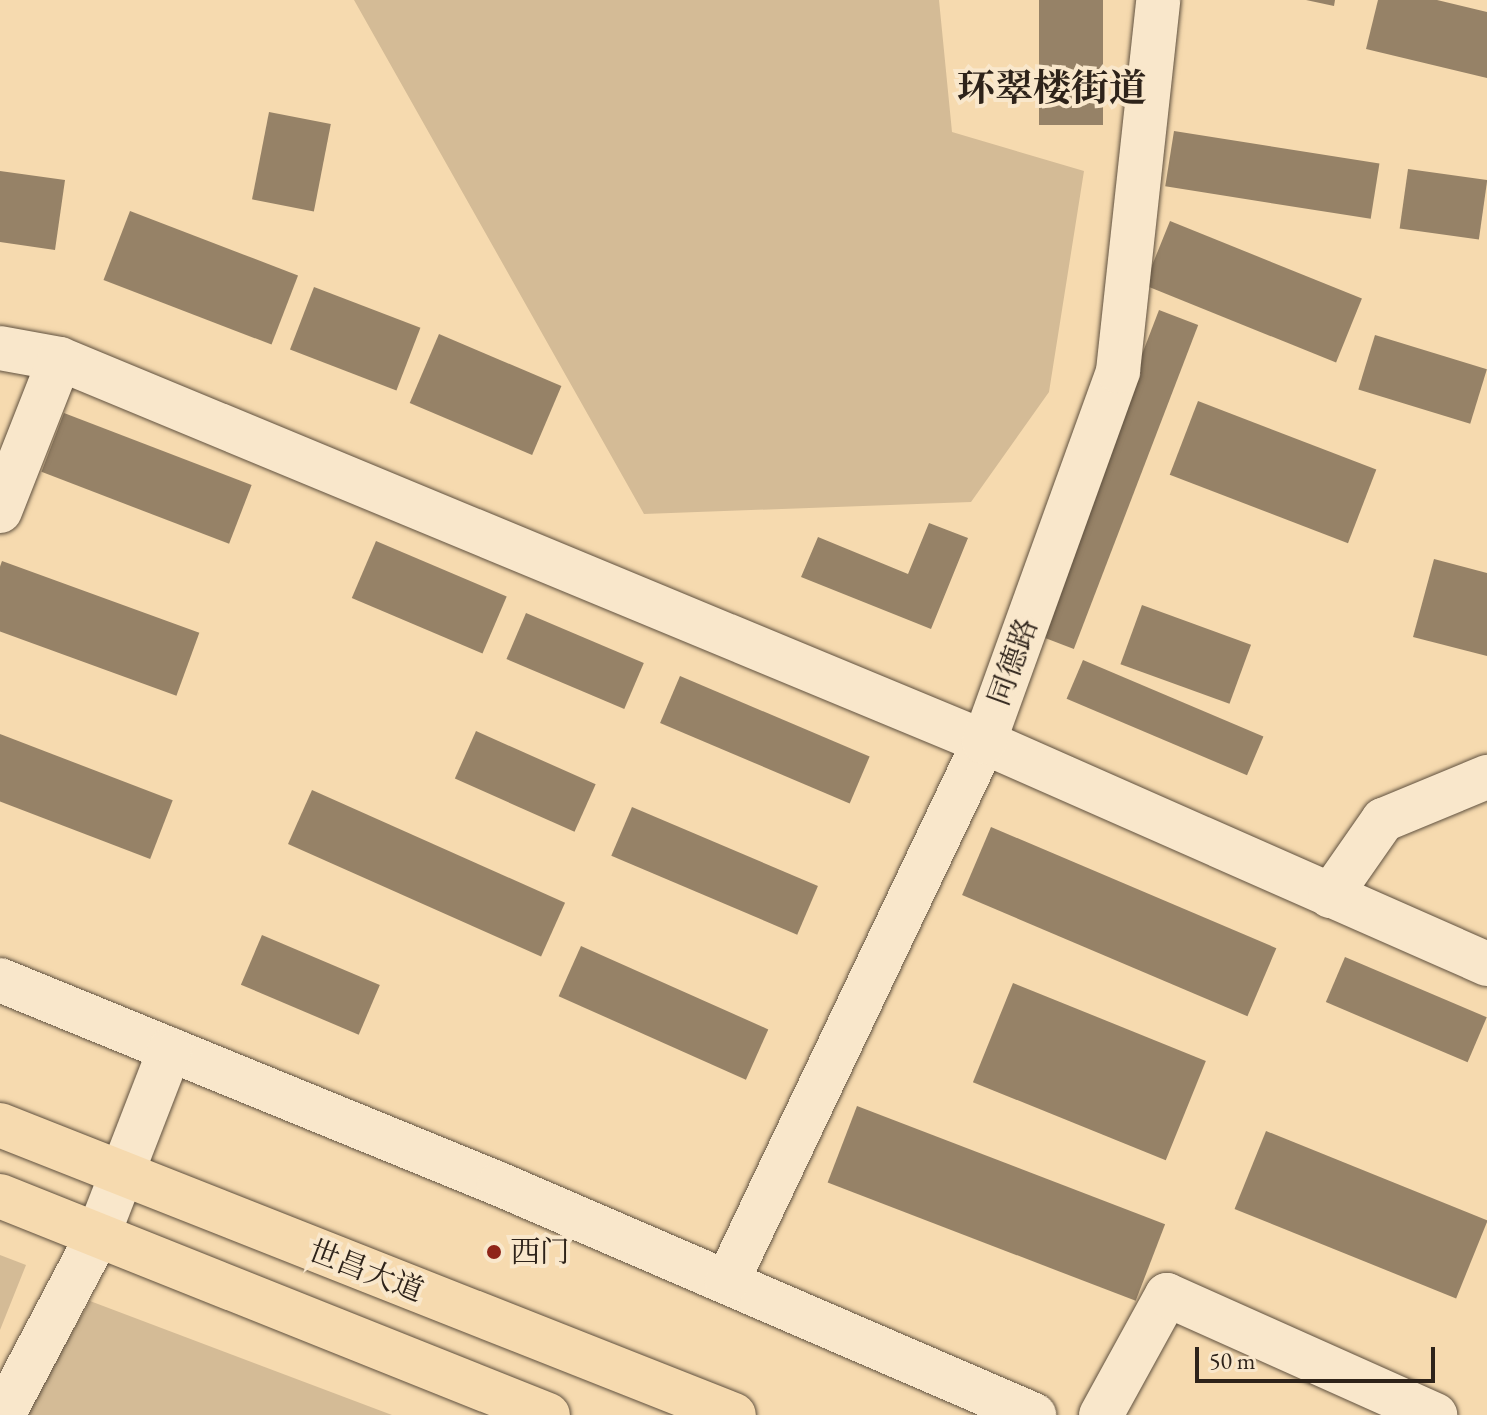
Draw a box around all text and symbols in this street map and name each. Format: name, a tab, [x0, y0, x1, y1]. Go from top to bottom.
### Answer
district label: 环翠楼街道	[957, 65, 1147, 111]
street label: 同德路	[981, 614, 1045, 710]
street label: 世昌大道	[304, 1233, 428, 1309]
place label: 西门	[510, 1234, 570, 1270]
marker: 西门	[485, 1243, 503, 1261]
scale bar	[1199, 1331, 1439, 1381]
text: 50 m	[1209, 1345, 1256, 1376]

